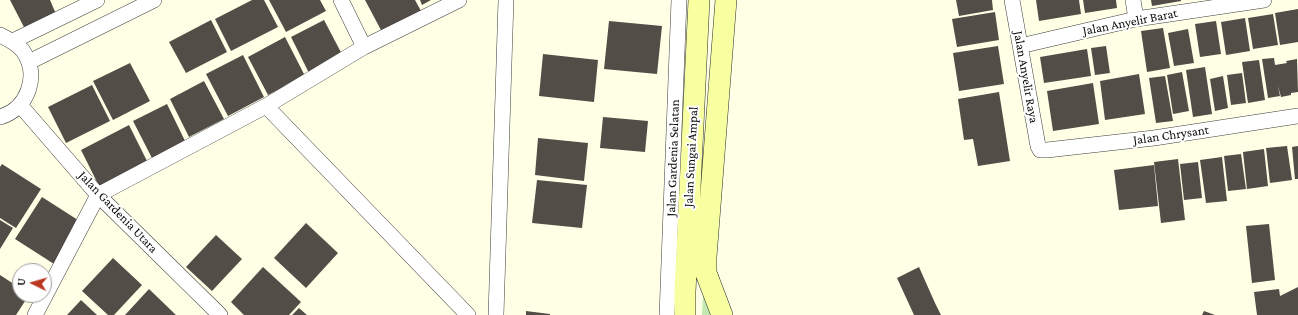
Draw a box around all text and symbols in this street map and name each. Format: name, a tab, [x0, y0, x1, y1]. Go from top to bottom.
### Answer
street label: Jalan Anyelir Barat	[1081, 5, 1179, 39]
street label: Jalan Anyelir Raya	[1010, 30, 1042, 124]
street label: Jalan Gardenia Selatan	[663, 99, 683, 217]
street label: Jalan Sungai Ampal	[681, 106, 701, 208]
street label: Jalan Chrysant	[1132, 122, 1210, 148]
street label: Jalan Gardenia Utara	[75, 168, 161, 256]
north arrow	[12, 263, 52, 303]
text: U	[15, 278, 27, 286]

